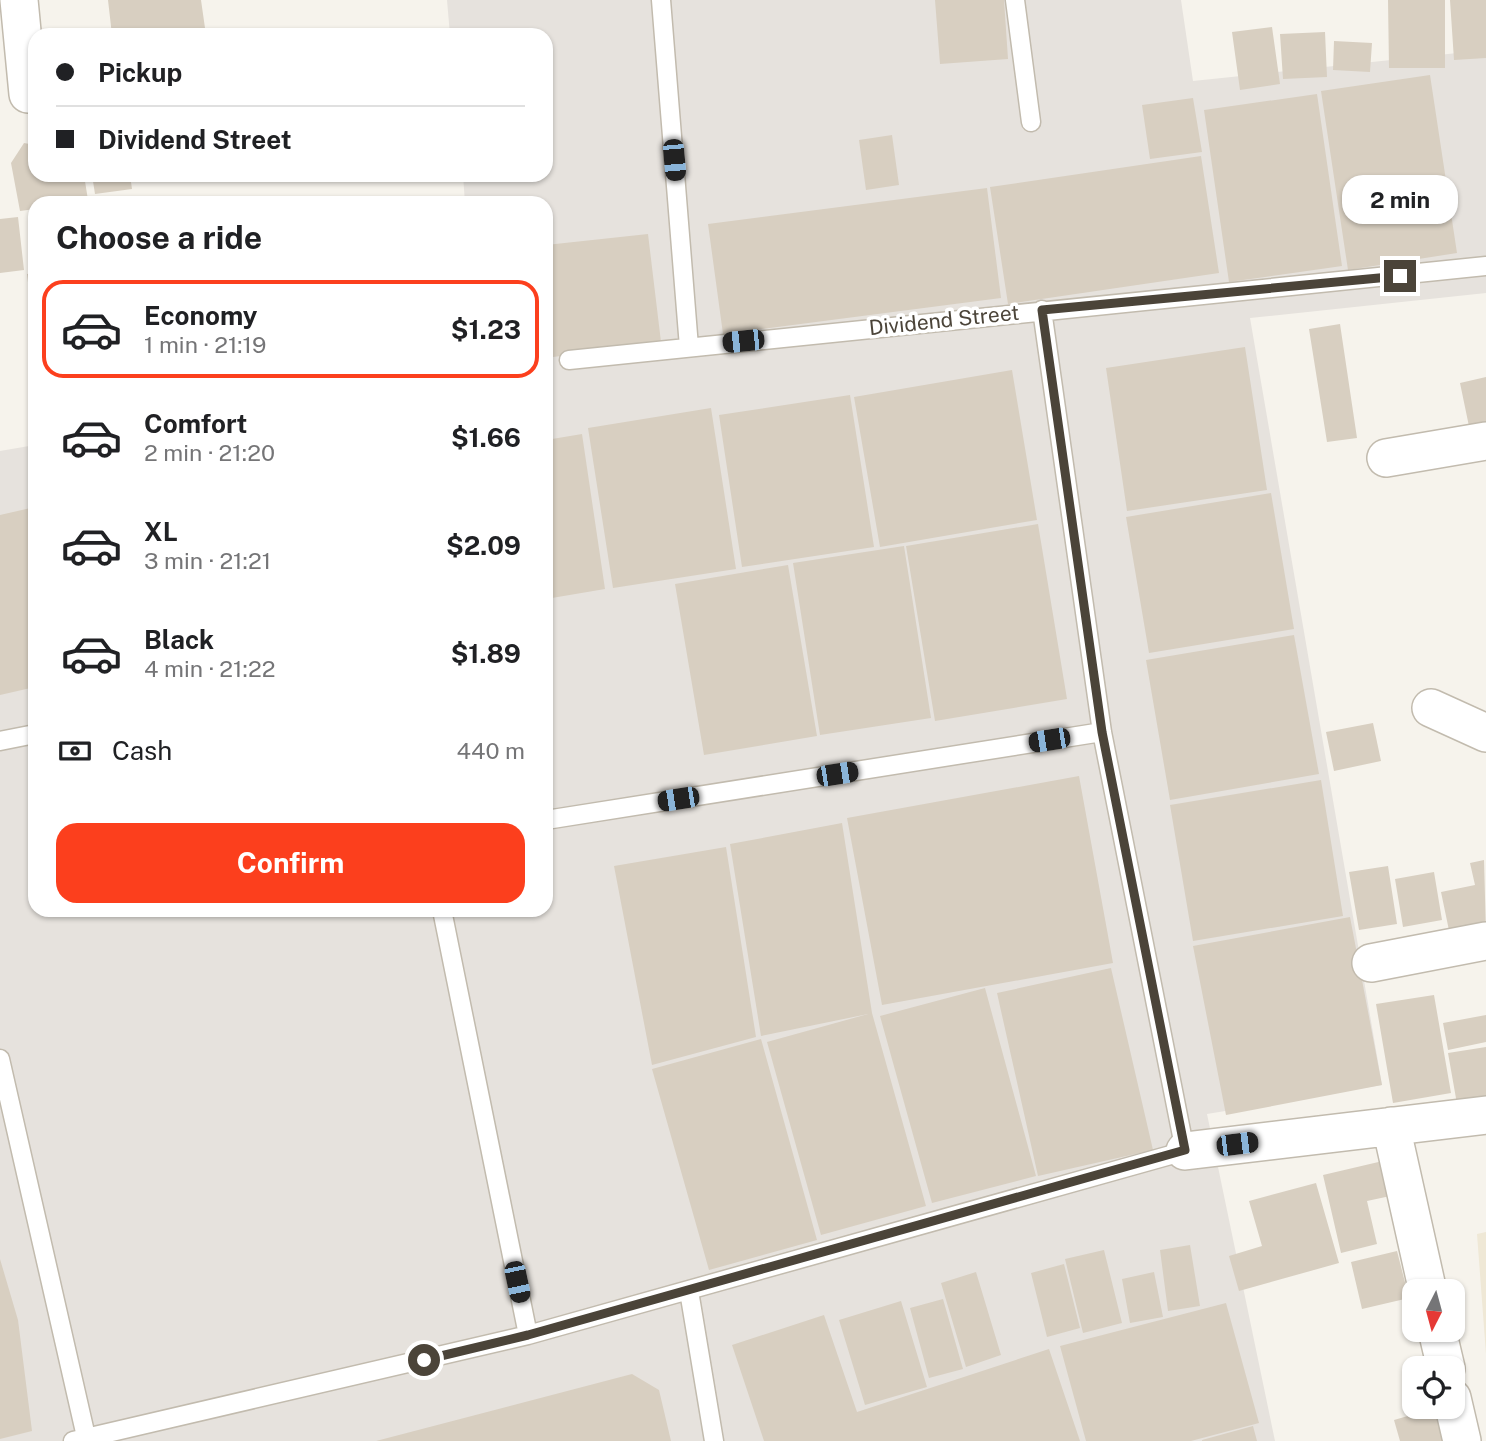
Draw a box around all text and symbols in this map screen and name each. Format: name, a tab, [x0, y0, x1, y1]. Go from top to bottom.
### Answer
text: Pickup	[98, 57, 182, 88]
text: Dividend Street	[98, 124, 292, 155]
car	[662, 138, 687, 182]
callout: 2 min	[1342, 174, 1458, 224]
text: 2 min	[1370, 186, 1430, 213]
text: Choose a ride	[56, 219, 262, 256]
route end	[1384, 260, 1416, 292]
icon: car	[60, 298, 123, 361]
text: Economy	[144, 300, 257, 331]
street label: Dividend Street	[868, 300, 1020, 340]
text: $1.23	[451, 314, 521, 345]
car	[722, 328, 765, 354]
text: 1 min · 21:19	[144, 331, 266, 358]
icon: car	[60, 406, 123, 469]
text: Comfort	[144, 408, 247, 439]
text: $1.66	[451, 422, 521, 453]
text: 2 min · 21:20	[144, 439, 275, 466]
icon: car	[60, 514, 123, 577]
text: XL	[144, 516, 178, 547]
text: $2.09	[446, 530, 521, 561]
text: 3 min · 21:21	[144, 547, 271, 574]
icon: car	[60, 622, 123, 685]
text: Black	[144, 624, 214, 655]
text: $1.89	[451, 638, 521, 669]
text: 4 min · 21:22	[144, 655, 276, 682]
car	[1027, 726, 1072, 754]
icon: cash	[56, 732, 94, 770]
text: Cash	[112, 735, 172, 766]
text: 440 m	[457, 737, 525, 764]
car	[815, 760, 860, 788]
car	[656, 785, 701, 813]
button: Confirm	[56, 823, 525, 903]
car	[1215, 1131, 1260, 1157]
car	[503, 1259, 532, 1305]
north arrow	[1402, 1279, 1465, 1342]
map controls	[1402, 1279, 1465, 1419]
route start	[408, 1344, 440, 1376]
button: locate	[1402, 1356, 1465, 1419]

